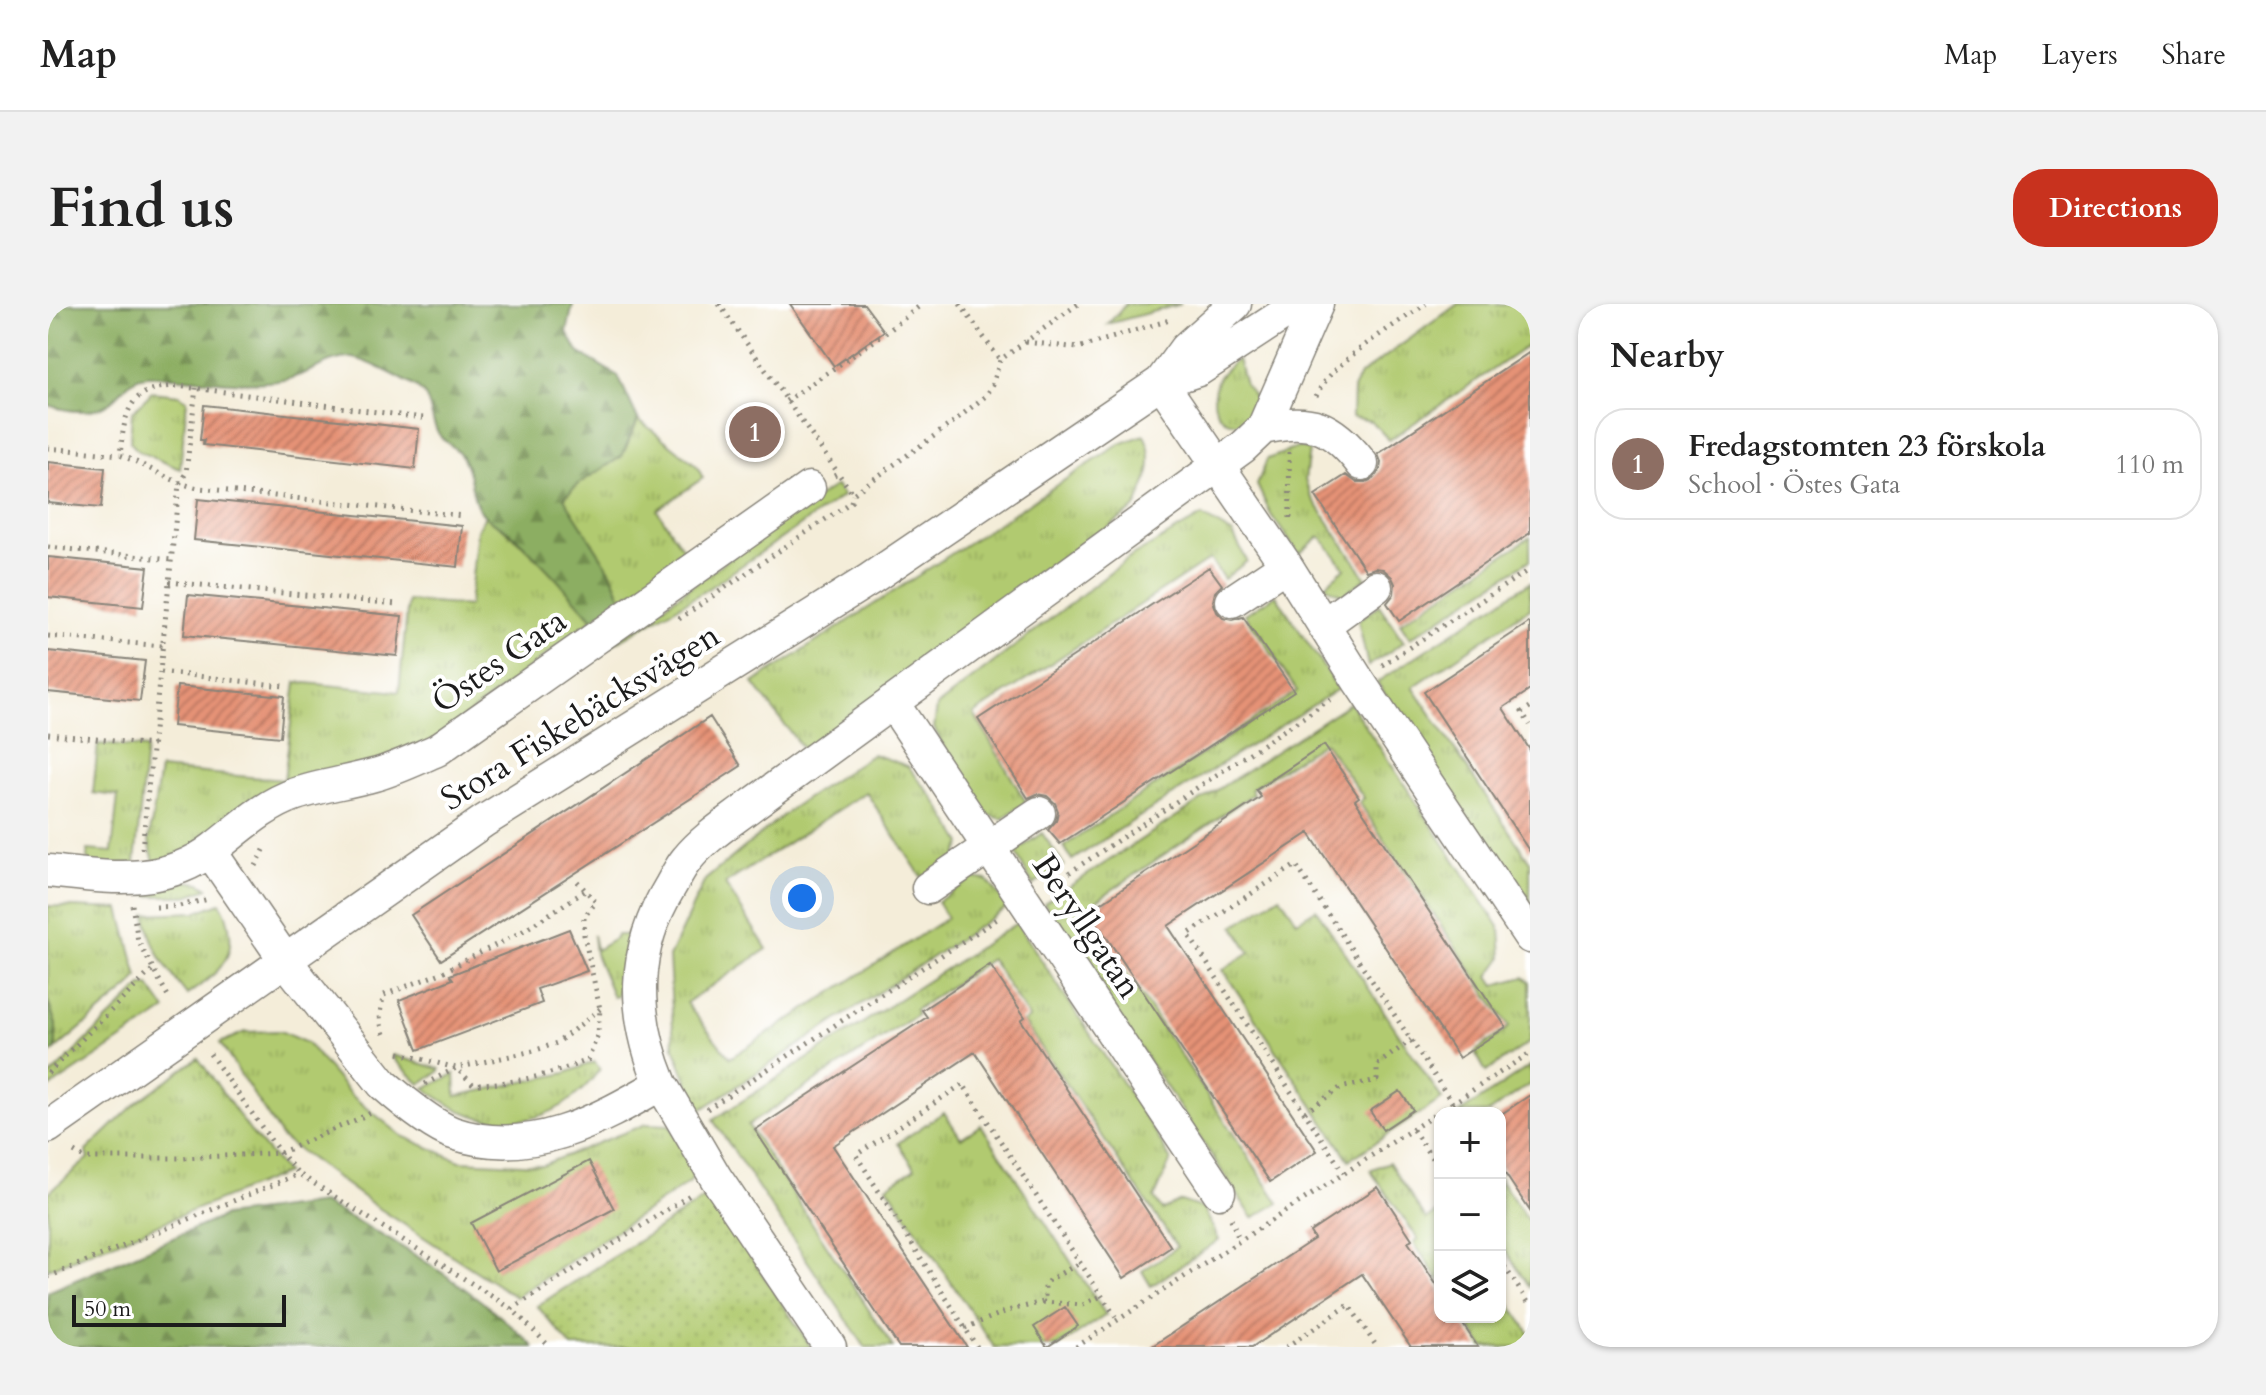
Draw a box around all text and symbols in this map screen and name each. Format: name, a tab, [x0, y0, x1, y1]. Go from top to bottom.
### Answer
text: Map	[40, 29, 117, 81]
text: Map	[1944, 36, 1997, 74]
text: Layers	[2041, 36, 2118, 74]
text: Share	[2162, 36, 2226, 74]
button: Directions	[2013, 169, 2218, 247]
text: Find us	[48, 171, 234, 246]
text: Nearby	[1610, 333, 1725, 379]
pin: 1	[729, 402, 781, 462]
text: Fredagstomten 23 förskola	[1688, 426, 2046, 467]
text: 1	[1631, 447, 1645, 482]
text: 110 m	[2115, 447, 2184, 482]
text: School · Östes Gata	[1688, 467, 1901, 502]
street label: Östes Gata	[423, 598, 576, 724]
street label: Stora Fiskebäcksvägen	[432, 613, 728, 821]
street label: Beryllgatan	[1022, 845, 1152, 1007]
your location	[782, 878, 822, 918]
map controls	[1434, 1107, 1506, 1323]
button: +	[1434, 1107, 1506, 1179]
button: −	[1434, 1179, 1506, 1251]
button: layers	[1434, 1251, 1506, 1323]
scale bar	[72, 1291, 286, 1327]
text: 50 m	[84, 1294, 131, 1324]

